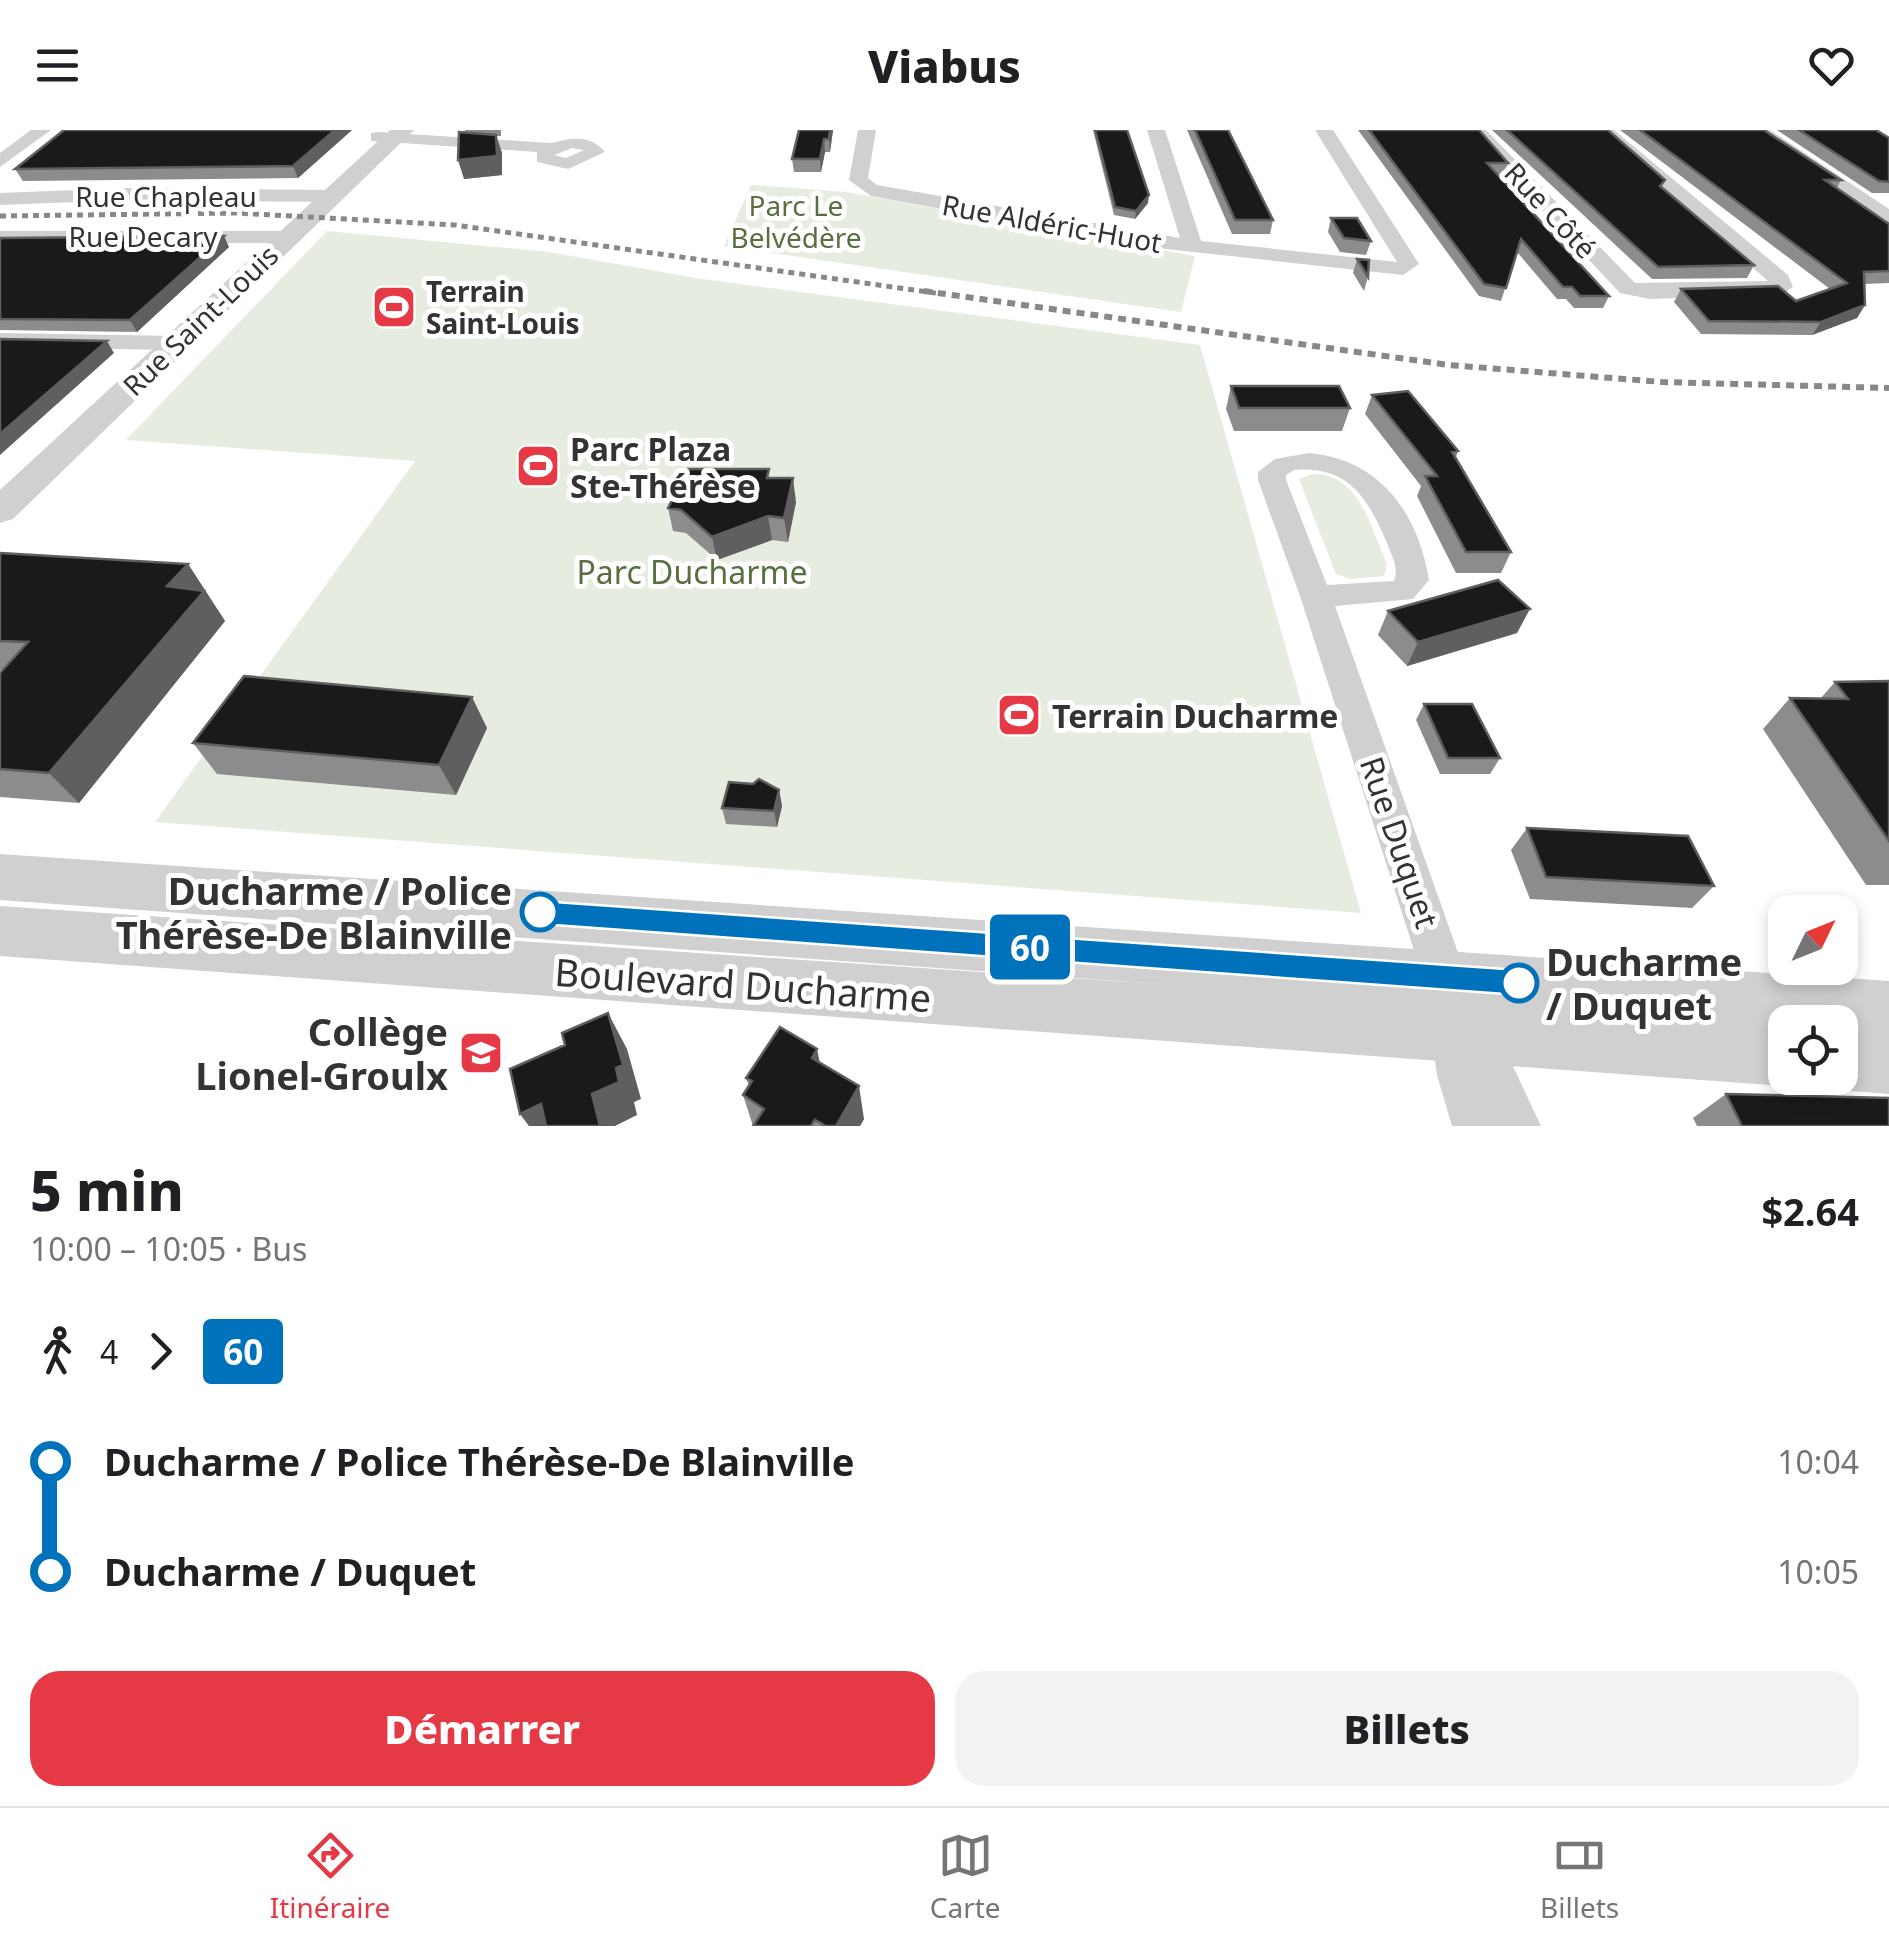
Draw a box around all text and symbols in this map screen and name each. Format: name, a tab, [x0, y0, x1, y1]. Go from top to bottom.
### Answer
text: Viabus	[868, 35, 1021, 96]
icon: menu	[30, 38, 85, 93]
icon: heart	[1804, 38, 1859, 93]
street label: Rue Côté	[1497, 154, 1605, 266]
street label: Rue Chapleau	[75, 177, 257, 215]
street label: Rue Aldéric-Huot	[939, 185, 1165, 261]
park label: Parc Le Belvédère	[730, 186, 862, 256]
street label: Rue Decary	[68, 217, 218, 255]
street label: Rue Saint-Louis	[114, 236, 286, 404]
place label: Terrain Saint-Louis	[426, 272, 580, 342]
sports icon: Terrain Saint-Louis	[371, 284, 417, 330]
place label: Parc Plaza Ste-Thérèse	[570, 427, 756, 507]
sports icon: Parc Plaza Ste-Thérèse	[515, 443, 561, 489]
park label: Parc Ducharme	[577, 550, 807, 593]
sports icon: Terrain Ducharme	[996, 692, 1042, 738]
place label: Terrain Ducharme	[1052, 694, 1338, 737]
street label: Rue Duquet	[1351, 751, 1449, 933]
place label: Ducharme / Police Thérèse-De Blainville	[116, 864, 512, 960]
marker: Ducharme / Police Thérèse-De Blainville	[521, 893, 559, 931]
north arrow	[1768, 895, 1858, 985]
map controls	[1768, 895, 1858, 1095]
line badge: 60	[985, 914, 1075, 980]
text: 60	[1010, 924, 1050, 971]
place label: Ducharme / Duquet	[1546, 935, 1742, 1031]
street label: Boulevard Ducharme	[553, 945, 933, 1023]
marker: Ducharme / Duquet	[1500, 964, 1538, 1002]
place label: Collège Lionel-Groulx	[195, 1005, 448, 1101]
button: locate	[1768, 1005, 1858, 1095]
school or university icon: Collège Lionel-Groulx	[458, 1030, 504, 1076]
text: 5 min	[30, 1152, 184, 1227]
text: $2.64	[1761, 1185, 1859, 1237]
text: 10:00 – 10:05 · Bus	[30, 1227, 307, 1270]
icon: walk	[30, 1324, 85, 1379]
icon: forward	[133, 1324, 188, 1379]
text: 60	[223, 1328, 263, 1375]
text: 4	[100, 1330, 118, 1373]
text: Ducharme / Police Thérèse-De Blainville	[104, 1435, 854, 1487]
text: 10:04	[1777, 1440, 1859, 1483]
text: Ducharme / Duquet	[104, 1545, 476, 1597]
text: 10:05	[1777, 1550, 1859, 1593]
button: Démarrer	[30, 1671, 935, 1786]
button: Billets	[955, 1671, 1859, 1786]
tab: Itinéraire	[270, 1828, 390, 1926]
tab: Carte	[930, 1828, 1001, 1926]
tab: Billets	[1540, 1828, 1619, 1926]

